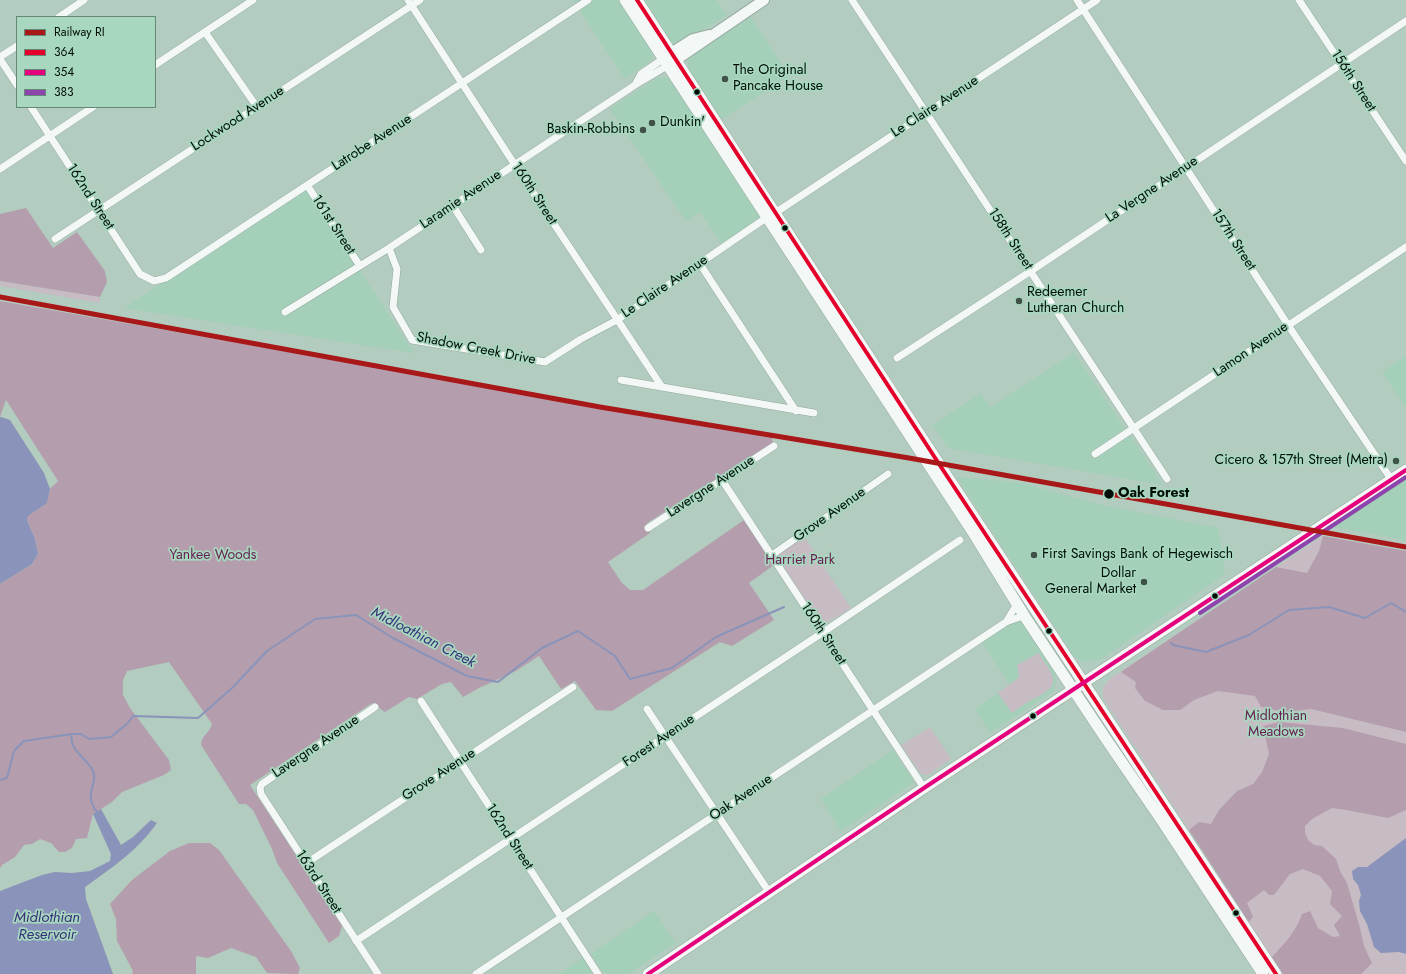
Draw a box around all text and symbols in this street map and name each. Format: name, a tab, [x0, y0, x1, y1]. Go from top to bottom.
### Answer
legend	[16, 16, 156, 108]
text: Railway RI	[54, 23, 105, 41]
text: 364	[54, 43, 74, 61]
street label: 156th Street	[1327, 47, 1379, 115]
text: 354	[54, 63, 74, 81]
place label: The Original Pancake House	[733, 63, 823, 96]
street label: Le Claire Avenue	[888, 73, 982, 141]
marker: The Original Pancake House	[720, 74, 730, 84]
text: 383	[54, 83, 74, 101]
street label: Lockwood Avenue	[188, 83, 288, 155]
unlabelled marker	[692, 87, 702, 97]
street label: Latrobe Avenue	[329, 111, 415, 175]
place label: Dunkin'	[660, 115, 705, 131]
marker: Dunkin'	[647, 118, 657, 128]
place label: Baskin-Robbins	[547, 122, 635, 138]
marker: Baskin-Robbins	[638, 125, 648, 135]
street label: La Vergne Avenue	[1103, 153, 1201, 227]
street label: 160th Street	[508, 160, 560, 228]
street label: 162nd Street	[62, 161, 118, 233]
street label: Laramie Avenue	[417, 167, 505, 233]
street label: 161st Street	[308, 192, 358, 258]
street label: 158th Street	[984, 205, 1036, 273]
street label: 157th Street	[1207, 206, 1259, 274]
unlabelled marker	[780, 223, 790, 233]
street label: Le Claire Avenue	[619, 252, 711, 322]
place label: Redeemer Lutheran Church	[1027, 285, 1124, 318]
marker: Redeemer Lutheran Church	[1014, 296, 1024, 306]
street label: Lamon Avenue	[1210, 319, 1292, 381]
street label: Shadow Creek Drive	[415, 329, 537, 369]
street label: Lavergne Avenue	[664, 452, 758, 522]
place label: Cicero & 157th Street (Metra)	[1215, 453, 1388, 469]
marker: Cicero & 157th Street (Metra)	[1391, 456, 1401, 466]
street label: Grove Avenue	[791, 484, 869, 546]
place label: Oak Forest	[1118, 486, 1189, 502]
marker: Oak Forest	[1102, 487, 1116, 501]
place label: First Savings Bank of Hegewisch	[1042, 547, 1233, 563]
park label: Yankee Woods	[170, 548, 256, 564]
marker: First Savings Bank of Hegewisch	[1029, 550, 1039, 560]
park label: Harriet Park	[765, 553, 835, 569]
place label: Dollar General Market	[1045, 566, 1136, 598]
marker: Dollar General Market	[1139, 577, 1149, 587]
unlabelled marker	[1210, 591, 1220, 601]
street label: 160th Street	[797, 600, 849, 668]
water label: Midloathian Creek	[368, 604, 478, 672]
unlabelled marker	[1044, 626, 1054, 636]
park label: Midlothian Meadows	[1245, 709, 1307, 742]
street label: Forest Avenue	[620, 711, 698, 771]
unlabelled marker	[1028, 711, 1038, 721]
street label: Lavergne Avenue	[269, 712, 363, 782]
street label: Grove Avenue	[399, 745, 479, 805]
street label: Oak Avenue	[707, 771, 775, 825]
street label: 162nd Street	[481, 801, 537, 873]
street label: 163rd Street	[291, 847, 345, 917]
unlabelled marker	[1231, 908, 1241, 918]
water label: Midlothian Reservoir	[14, 909, 80, 944]

